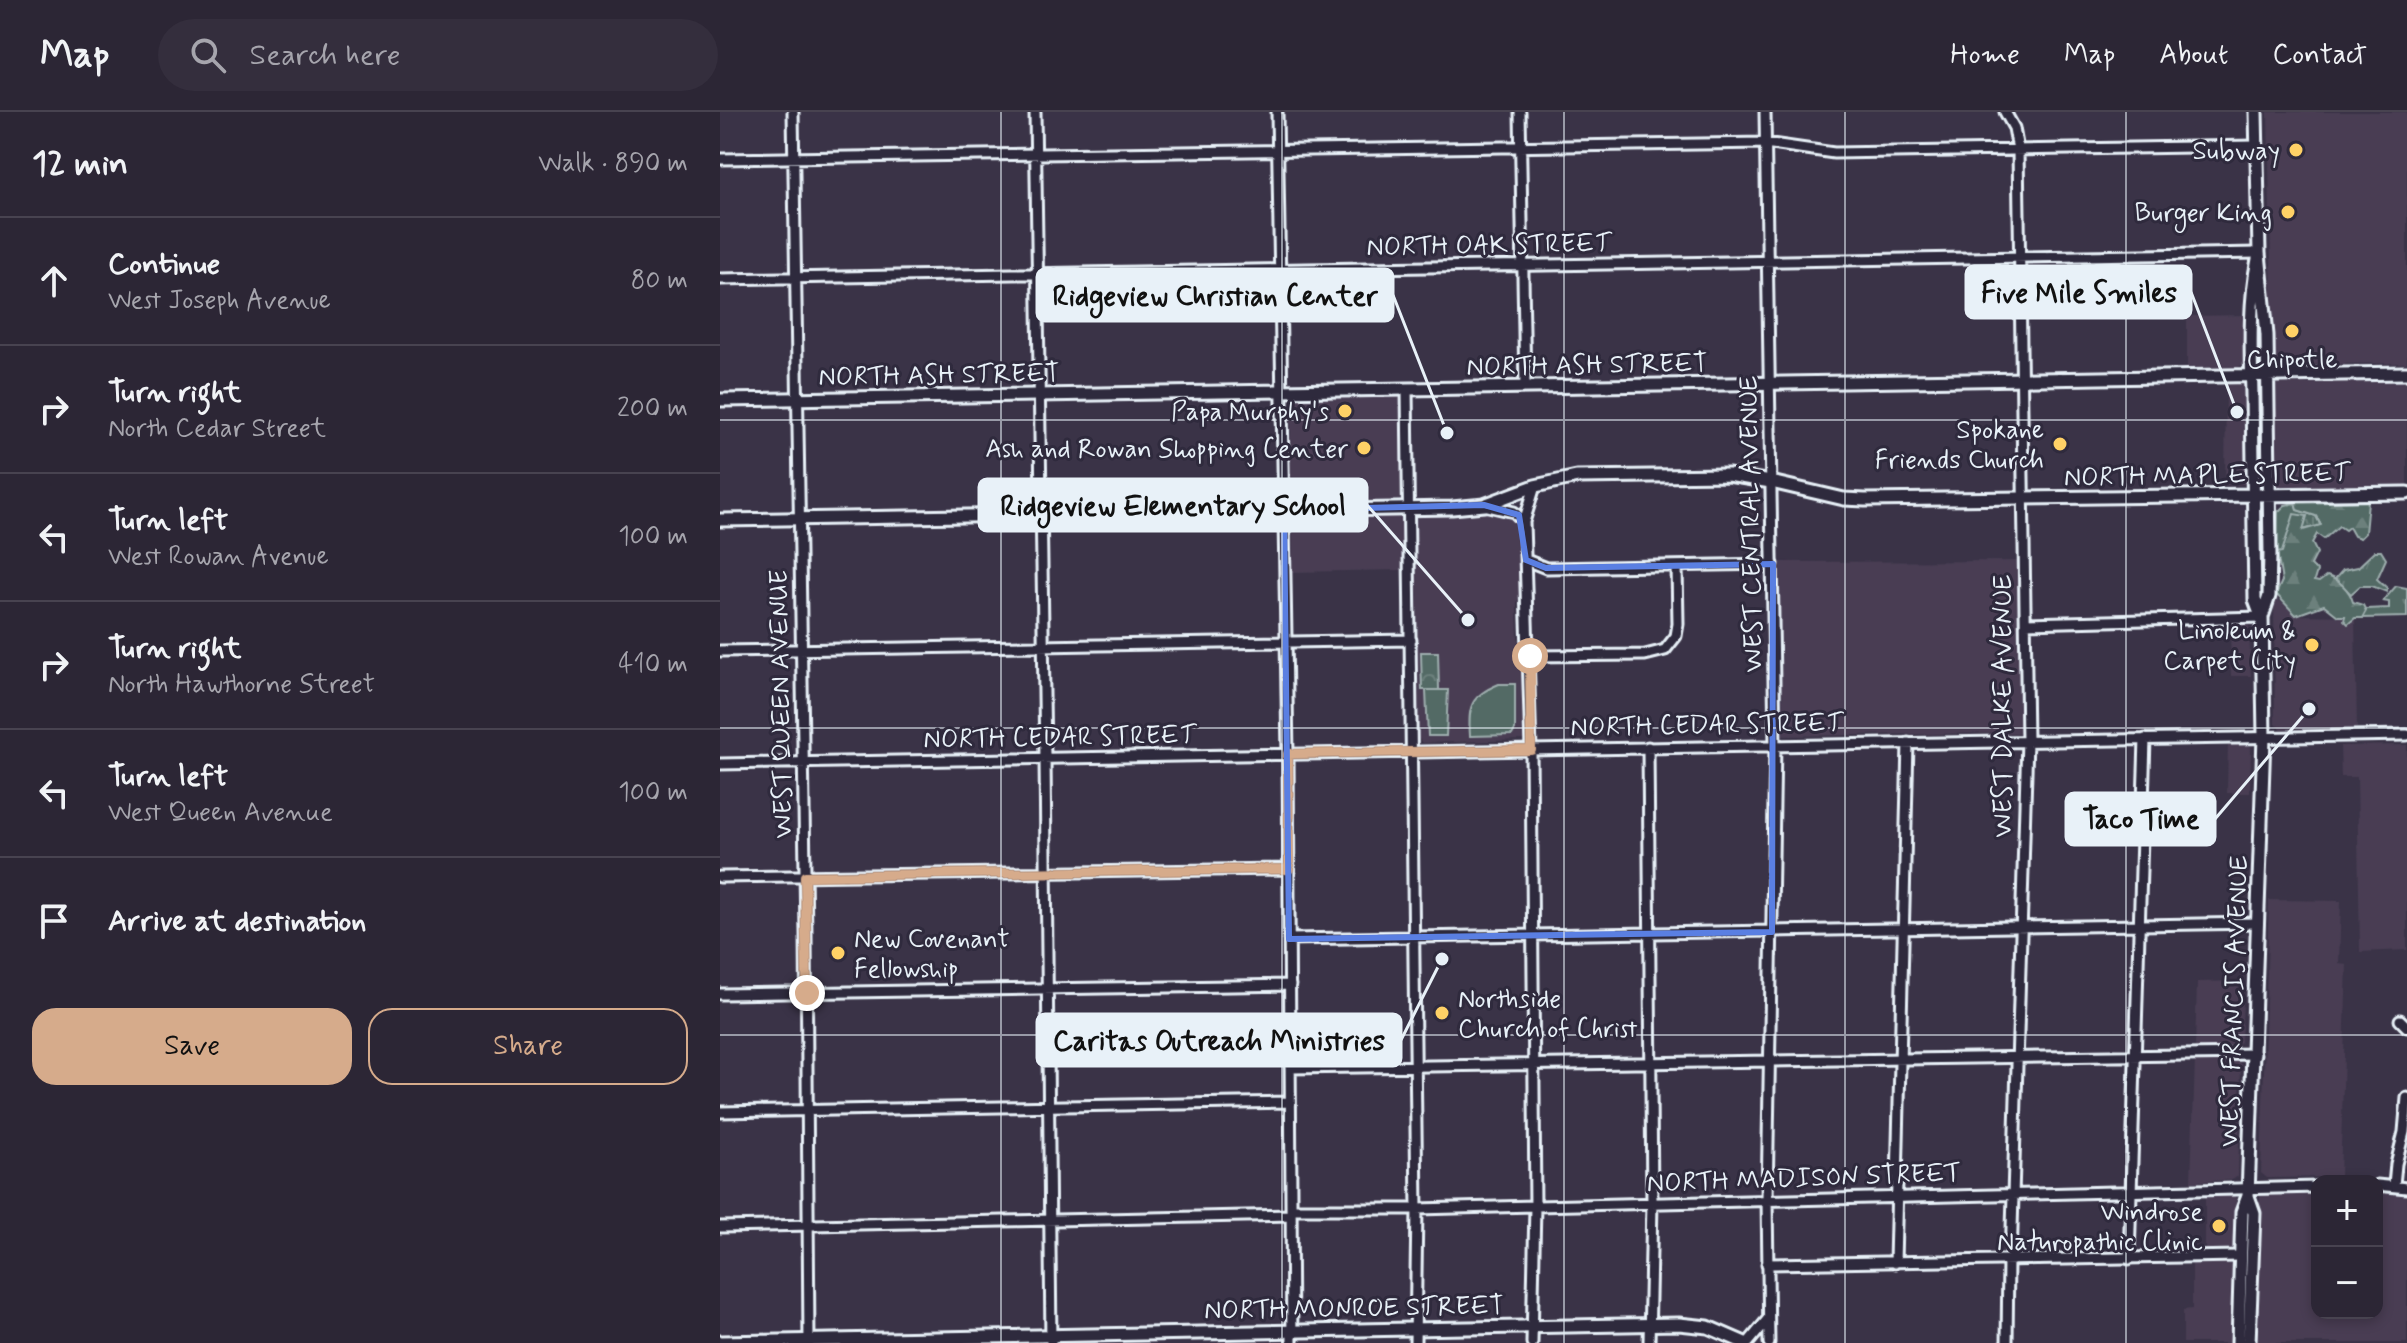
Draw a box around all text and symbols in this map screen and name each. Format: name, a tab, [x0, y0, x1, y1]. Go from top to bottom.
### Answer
search box	[158, 19, 718, 91]
text: Map	[40, 31, 110, 80]
icon: search	[186, 33, 230, 77]
text: Search here	[250, 36, 401, 75]
text: Home	[1950, 37, 2020, 74]
text: Map	[2064, 37, 2115, 74]
text: About	[2159, 37, 2228, 74]
text: Contact	[2272, 37, 2367, 74]
place label: Subway	[2192, 135, 2280, 169]
marker: Subway	[2287, 141, 2305, 159]
text: 12 min	[32, 142, 128, 187]
text: Walk · 890 m	[538, 147, 688, 181]
place label: Burger King	[2134, 197, 2272, 233]
marker: Burger King	[2279, 203, 2297, 221]
street label: NORTH OAK STREET	[1366, 227, 1613, 265]
text: Continue	[108, 245, 220, 284]
icon: ahead	[32, 259, 76, 303]
text: 80 m	[631, 264, 688, 298]
callout: Five Mile Smiles	[1966, 266, 2191, 318]
callout: Ridgeview Christian Center	[1037, 269, 1393, 321]
text: Five Mile Smiles	[1981, 276, 2178, 313]
text: Ridgeview Christian Center	[1052, 279, 1379, 319]
text: West Joseph Avenue	[108, 284, 331, 318]
marker: Chipotle	[2283, 322, 2301, 340]
place label: Chipotle	[2247, 344, 2337, 378]
street label: NORTH ASH STREET	[1466, 347, 1708, 385]
street label: NORTH ASH STREET	[818, 357, 1060, 395]
text: Turn right	[108, 373, 241, 412]
street label: WEST CENTRAL AVENUE	[1732, 375, 1772, 673]
icon: right	[32, 387, 76, 431]
text: 200 m	[617, 392, 688, 426]
place label: Papa Murphy's	[1171, 396, 1329, 430]
marker: Papa Murphy's	[1336, 402, 1354, 420]
text: North Cedar Street	[108, 412, 326, 446]
place label: Spokane Friends Church	[1875, 414, 2044, 478]
place label: Ash and Rowan Shopping Center	[985, 433, 1348, 467]
marker: Spokane Friends Church	[2051, 435, 2069, 453]
marker: Ash and Rowan Shopping Center	[1355, 439, 1373, 457]
street label: NORTH MAPLE STREET	[2063, 456, 2352, 495]
callout: Ridgeview Elementary School	[979, 479, 1367, 531]
text: Ridgeview Elementary School	[1000, 489, 1346, 529]
text: Turn left	[108, 501, 228, 540]
icon: left	[32, 515, 76, 559]
text: 100 m	[618, 520, 688, 554]
text: West Rowan Avenue	[108, 540, 329, 574]
street label: WEST QUEEN AVENUE	[763, 569, 801, 839]
street label: WEST DALKE AVENUE	[1987, 574, 2021, 838]
place label: Linoleum & Carpet City	[2163, 615, 2296, 679]
text: Turn right	[108, 629, 241, 668]
marker: Linoleum & Carpet City	[2303, 636, 2321, 654]
route start	[1512, 638, 1548, 674]
icon: right	[32, 643, 76, 687]
text: 410 m	[618, 648, 688, 682]
text: North Hawthorne Street	[108, 668, 375, 702]
street label: NORTH CEDAR STREET	[1570, 707, 1845, 745]
street label: NORTH CEDAR STREET	[923, 719, 1198, 757]
text: Turn left	[108, 757, 228, 796]
icon: left	[32, 771, 76, 815]
text: 100 m	[618, 776, 688, 810]
callout: Taco Time	[2066, 793, 2215, 845]
text: West Queen Avenue	[108, 796, 333, 830]
text: Taco Time	[2083, 802, 2200, 839]
street label: WEST FRANCIS AVENUE	[2213, 855, 2257, 1148]
icon: arrive	[32, 899, 76, 943]
text: Arrive at destination	[108, 902, 366, 941]
place label: New Covenant Fellowship	[854, 923, 1010, 987]
marker: New Covenant Fellowship	[829, 944, 847, 962]
route end	[789, 975, 825, 1011]
place label: Northside Church of Christ	[1458, 983, 1638, 1047]
marker: Northside Church of Christ	[1433, 1004, 1451, 1022]
button: Save	[32, 1008, 352, 1085]
button: Share	[368, 1008, 688, 1085]
callout: Caritas Outreach Ministries	[1037, 1014, 1401, 1066]
text: Caritas Outreach Ministries	[1053, 1024, 1386, 1061]
street label: NORTH MADISON STREET	[1646, 1157, 1962, 1201]
map controls	[2311, 1175, 2383, 1319]
button: +	[2311, 1175, 2383, 1247]
place label: Windrose Naturopathic Clinic	[1997, 1196, 2203, 1260]
marker: Windrose Naturopathic Clinic	[2210, 1217, 2228, 1235]
button: −	[2311, 1247, 2383, 1319]
street label: NORTH MONROE STREET	[1204, 1289, 1504, 1329]

